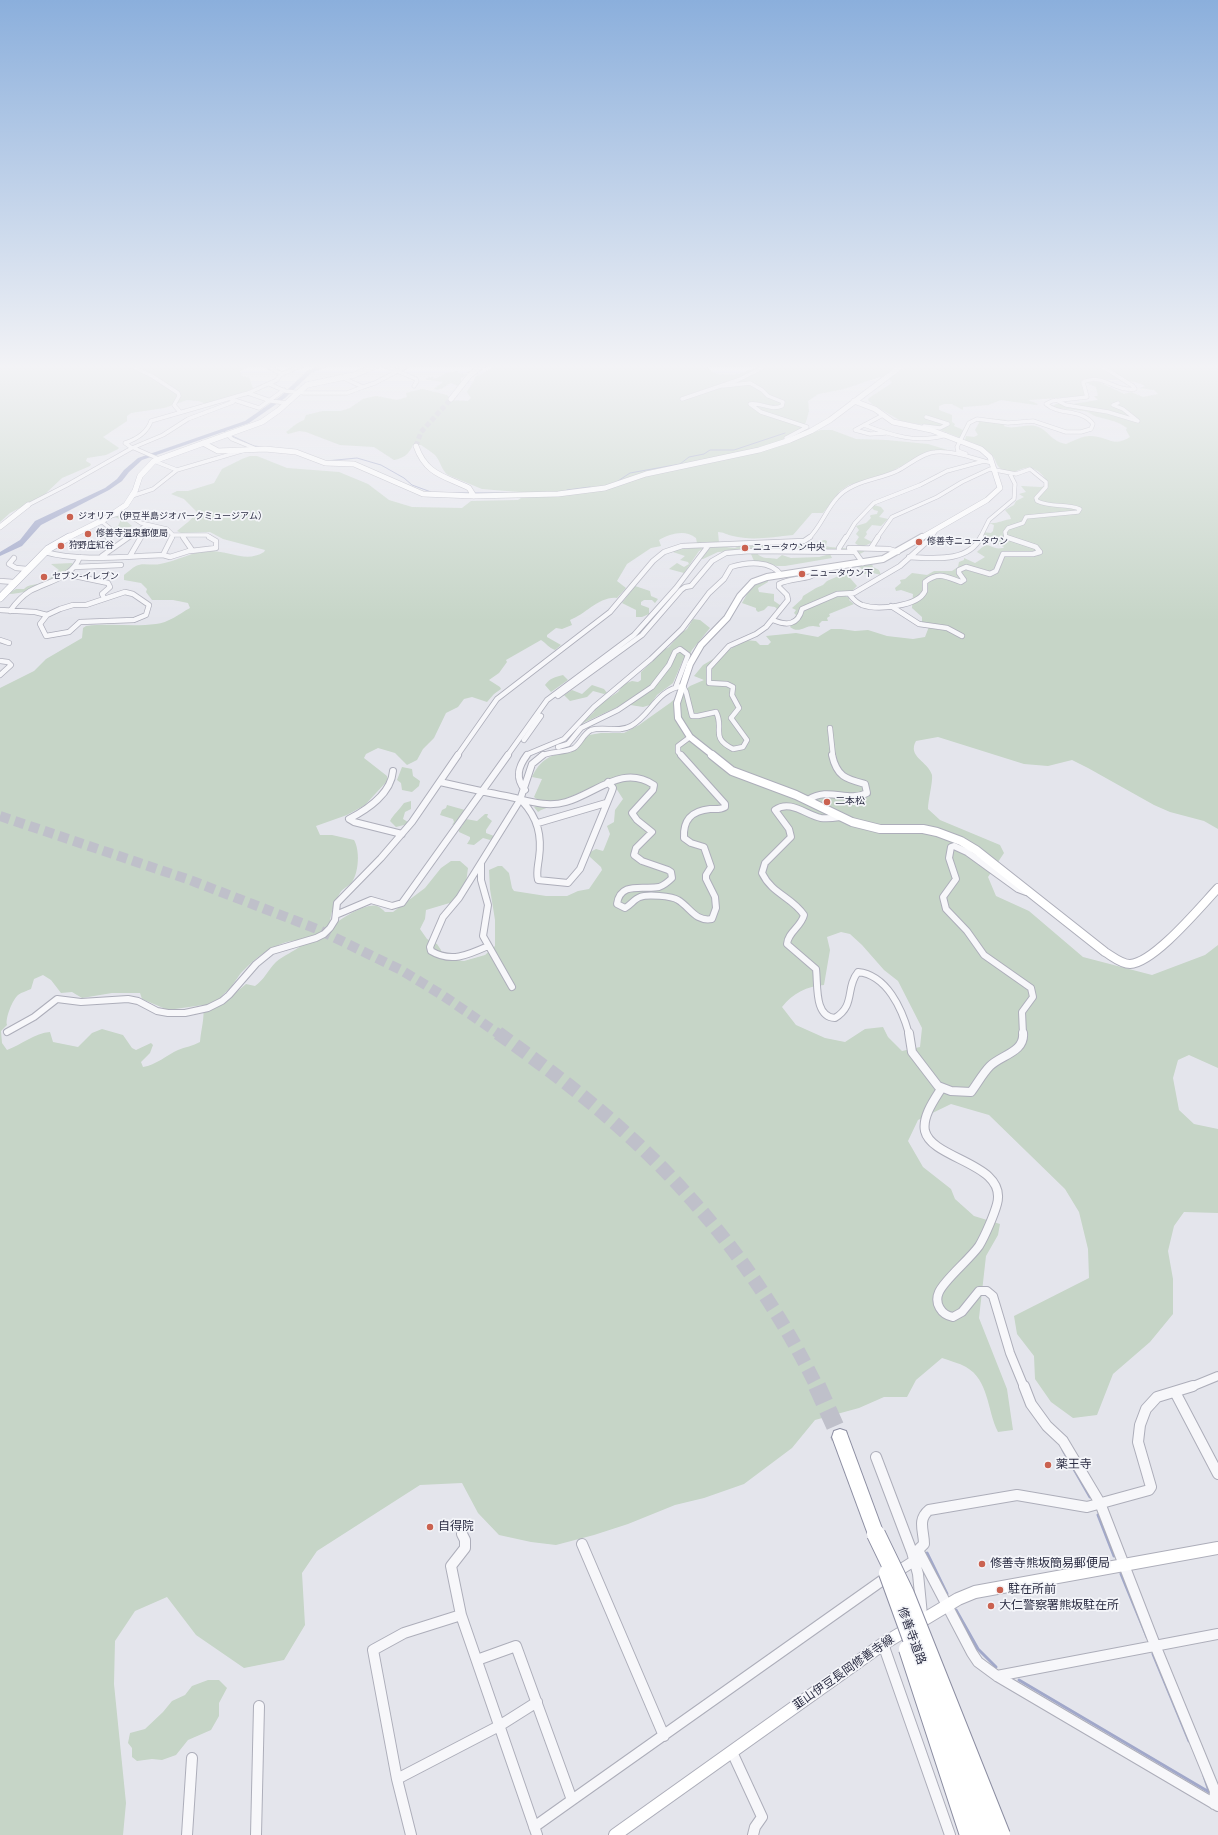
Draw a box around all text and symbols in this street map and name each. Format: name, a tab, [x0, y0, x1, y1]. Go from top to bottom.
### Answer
marker: ジオリア（伊豆半島ジオパークミュージアム）	[65, 512, 75, 522]
place label: ジオリア（伊豆半島ジオパークミュージアム）	[78, 512, 267, 522]
marker: 修善寺温泉郵便局	[83, 529, 93, 539]
place label: 修善寺温泉郵便局	[96, 529, 168, 539]
marker: 修善寺ニュータウン	[914, 537, 924, 547]
place label: 修善寺ニュータウン	[927, 537, 1008, 547]
marker: 狩野庄紅谷	[56, 541, 66, 551]
place label: 狩野庄紅谷	[69, 541, 114, 551]
marker: ニュータウン中央	[740, 543, 750, 553]
place label: ニュータウン中央	[753, 543, 825, 553]
marker: ニュータウン下	[797, 569, 807, 579]
place label: ニュータウン下	[810, 569, 873, 579]
marker: セブン-イレブン	[39, 572, 49, 582]
place label: セブン-イレブン	[52, 572, 119, 582]
place label: 二本松	[835, 796, 865, 808]
marker: 二本松	[822, 797, 832, 807]
place label: 薬王寺	[1056, 1458, 1092, 1472]
marker: 薬王寺	[1043, 1460, 1053, 1470]
place label: 自得院	[438, 1520, 474, 1534]
marker: 自得院	[425, 1522, 435, 1532]
place label: 修善寺熊坂簡易郵便局	[990, 1557, 1110, 1571]
marker: 修善寺熊坂簡易郵便局	[977, 1559, 987, 1569]
place label: 駐在所前	[1008, 1583, 1056, 1597]
marker: 駐在所前	[995, 1585, 1005, 1595]
place label: 大仁警察署熊坂駐在所	[999, 1599, 1119, 1613]
marker: 大仁警察署熊坂駐在所	[986, 1601, 996, 1611]
street label: 修善寺道路	[894, 1605, 928, 1667]
street label: 韮山伊豆長岡修善寺線	[791, 1633, 897, 1713]

